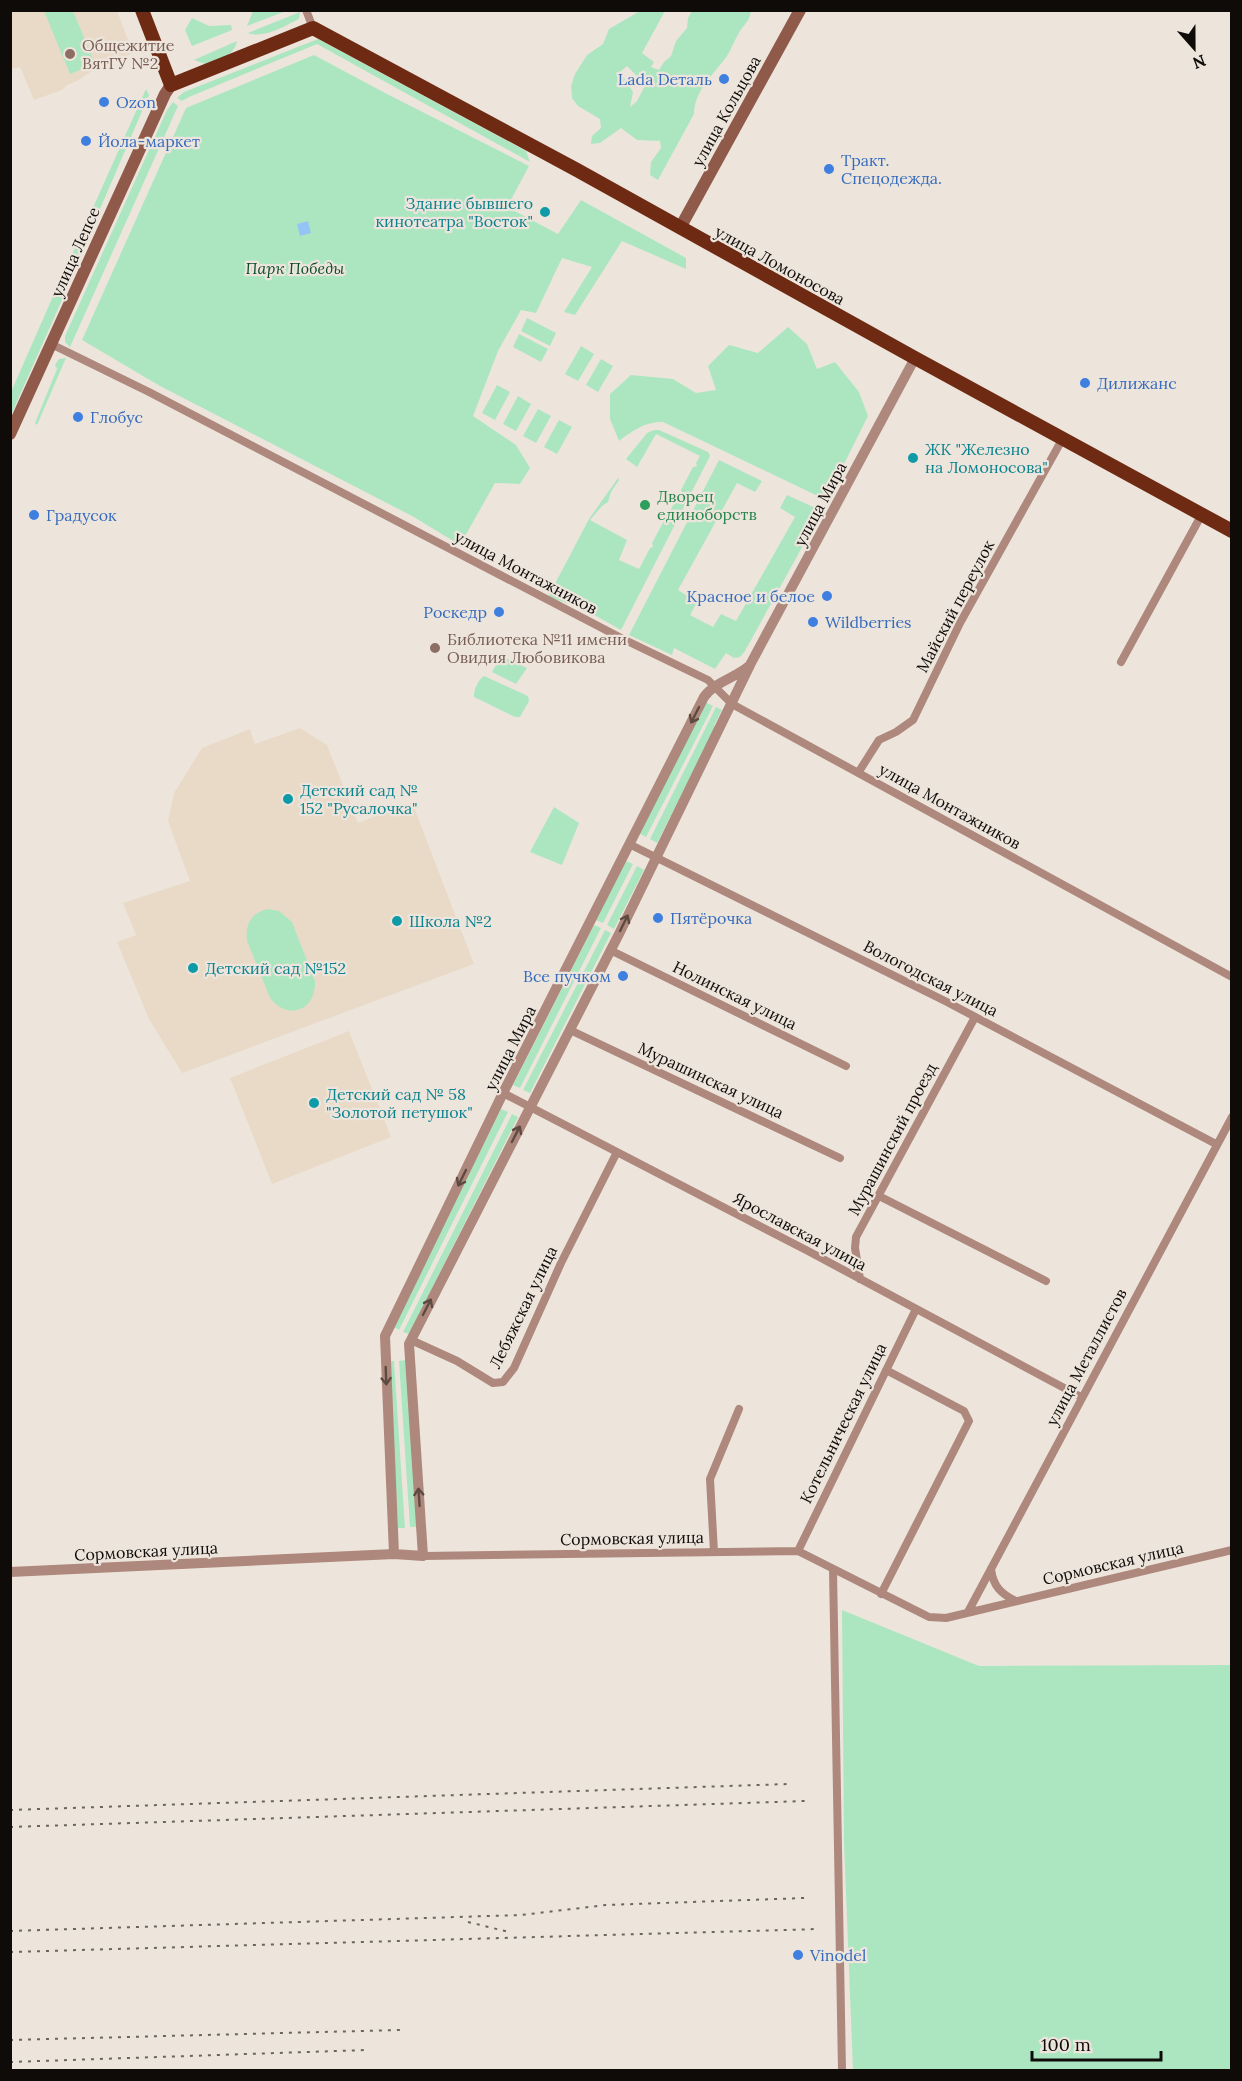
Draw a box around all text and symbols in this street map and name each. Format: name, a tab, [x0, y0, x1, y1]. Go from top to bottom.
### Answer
north arrow	[1164, 18, 1224, 78]
place label: Общежитие ВятГУ №2	[82, 35, 175, 73]
marker: Общежитие ВятГУ №2	[63, 47, 77, 61]
text: N	[1190, 50, 1209, 74]
street label: улица Кольцова	[687, 52, 765, 170]
place label: Lada Dеталь	[618, 69, 712, 89]
marker: Lada Dеталь	[717, 72, 731, 86]
place label: Ozon	[116, 92, 156, 112]
marker: Ozon	[97, 95, 111, 109]
place label: Йола-маркет	[98, 131, 200, 151]
marker: Йола-маркет	[79, 134, 93, 148]
place label: Тракт. Спецодежда.	[841, 150, 942, 188]
marker: Тракт. Спецодежда.	[822, 162, 836, 176]
place label: Здание бывшего кинотеатра "Восток"	[376, 193, 533, 231]
street label: улица Лепсе	[46, 203, 104, 300]
marker: Здание бывшего кинотеатра "Восток"	[538, 205, 552, 219]
street label: улица Ломоносова	[712, 221, 848, 309]
park label: Парк Победы	[245, 258, 345, 278]
place label: Дилижанс	[1097, 373, 1177, 393]
marker: Дилижанс	[1078, 376, 1092, 390]
place label: Глобус	[90, 407, 143, 427]
marker: Глобус	[71, 410, 85, 424]
place label: ЖК "Железно на Ломоносова"	[925, 439, 1048, 477]
marker: ЖК "Железно на Ломоносова"	[906, 451, 920, 465]
street label: улица Мира	[789, 458, 851, 550]
place label: Дворец единоборств	[657, 486, 757, 524]
marker: Дворец единоборств	[638, 498, 652, 512]
place label: Градусок	[46, 505, 117, 525]
marker: Градусок	[27, 508, 41, 522]
street label: улица Монтажников	[451, 526, 601, 618]
street label: Майский переулок	[912, 536, 998, 676]
place label: Красное и белое	[686, 586, 815, 606]
marker: Красное и белое	[820, 589, 834, 603]
place label: Роскедр	[423, 602, 487, 622]
marker: Роскедр	[492, 605, 506, 619]
place label: Wildberries	[825, 612, 911, 632]
marker: Wildberries	[806, 615, 820, 629]
place label: Библиотека №11 имени Овидия Любовикова	[447, 629, 627, 667]
marker: Библиотека №11 имени Овидия Любовикова	[428, 641, 442, 655]
one-way arrow	[689, 706, 700, 724]
street label: улица Монтажников	[876, 759, 1024, 853]
place label: Детский сад № 152 "Русалочка"	[300, 780, 418, 818]
marker: Детский сад № 152 "Русалочка"	[281, 792, 295, 806]
place label: Пятёрочка	[670, 908, 752, 928]
place label: Школа №2	[409, 911, 492, 931]
marker: Пятёрочка	[651, 911, 665, 925]
marker: Школа №2	[390, 914, 404, 928]
one-way arrow	[619, 914, 631, 932]
street label: Вологодская улица	[860, 935, 1002, 1021]
street label: Нолинская улица	[670, 956, 800, 1034]
place label: Детский сад №152	[205, 958, 346, 978]
marker: Детский сад №152	[186, 961, 200, 975]
place label: Все пучком	[523, 966, 611, 986]
marker: Все пучком	[616, 969, 630, 983]
street label: улица Мира	[480, 1002, 540, 1094]
street label: Мурашинская улица	[635, 1037, 787, 1123]
street label: Мурашинский проезд	[843, 1059, 941, 1219]
place label: Детский сад № 58 "Золотой петушок"	[326, 1084, 473, 1122]
marker: Детский сад № 58 "Золотой петушок"	[307, 1096, 321, 1110]
one-way arrow	[511, 1125, 522, 1143]
one-way arrow	[456, 1169, 467, 1187]
street label: Ярославская улица	[730, 1187, 870, 1275]
street label: Лебяжская улица	[485, 1243, 561, 1371]
street label: улица Металлистов	[1041, 1285, 1131, 1429]
one-way arrow	[422, 1299, 434, 1317]
street label: Котельническая улица	[795, 1340, 891, 1506]
one-way arrow	[381, 1366, 392, 1386]
one-way arrow	[414, 1488, 425, 1508]
street label: Сормовская улица	[560, 1527, 704, 1549]
street label: Сормовская улица	[74, 1537, 218, 1565]
street label: Сормовская улица	[1041, 1537, 1185, 1589]
place label: Vinodel	[809, 1945, 866, 1965]
marker: Vinodel	[791, 1948, 805, 1962]
scale bar	[1032, 2024, 1161, 2062]
text: 100 m	[1041, 2033, 1091, 2056]

